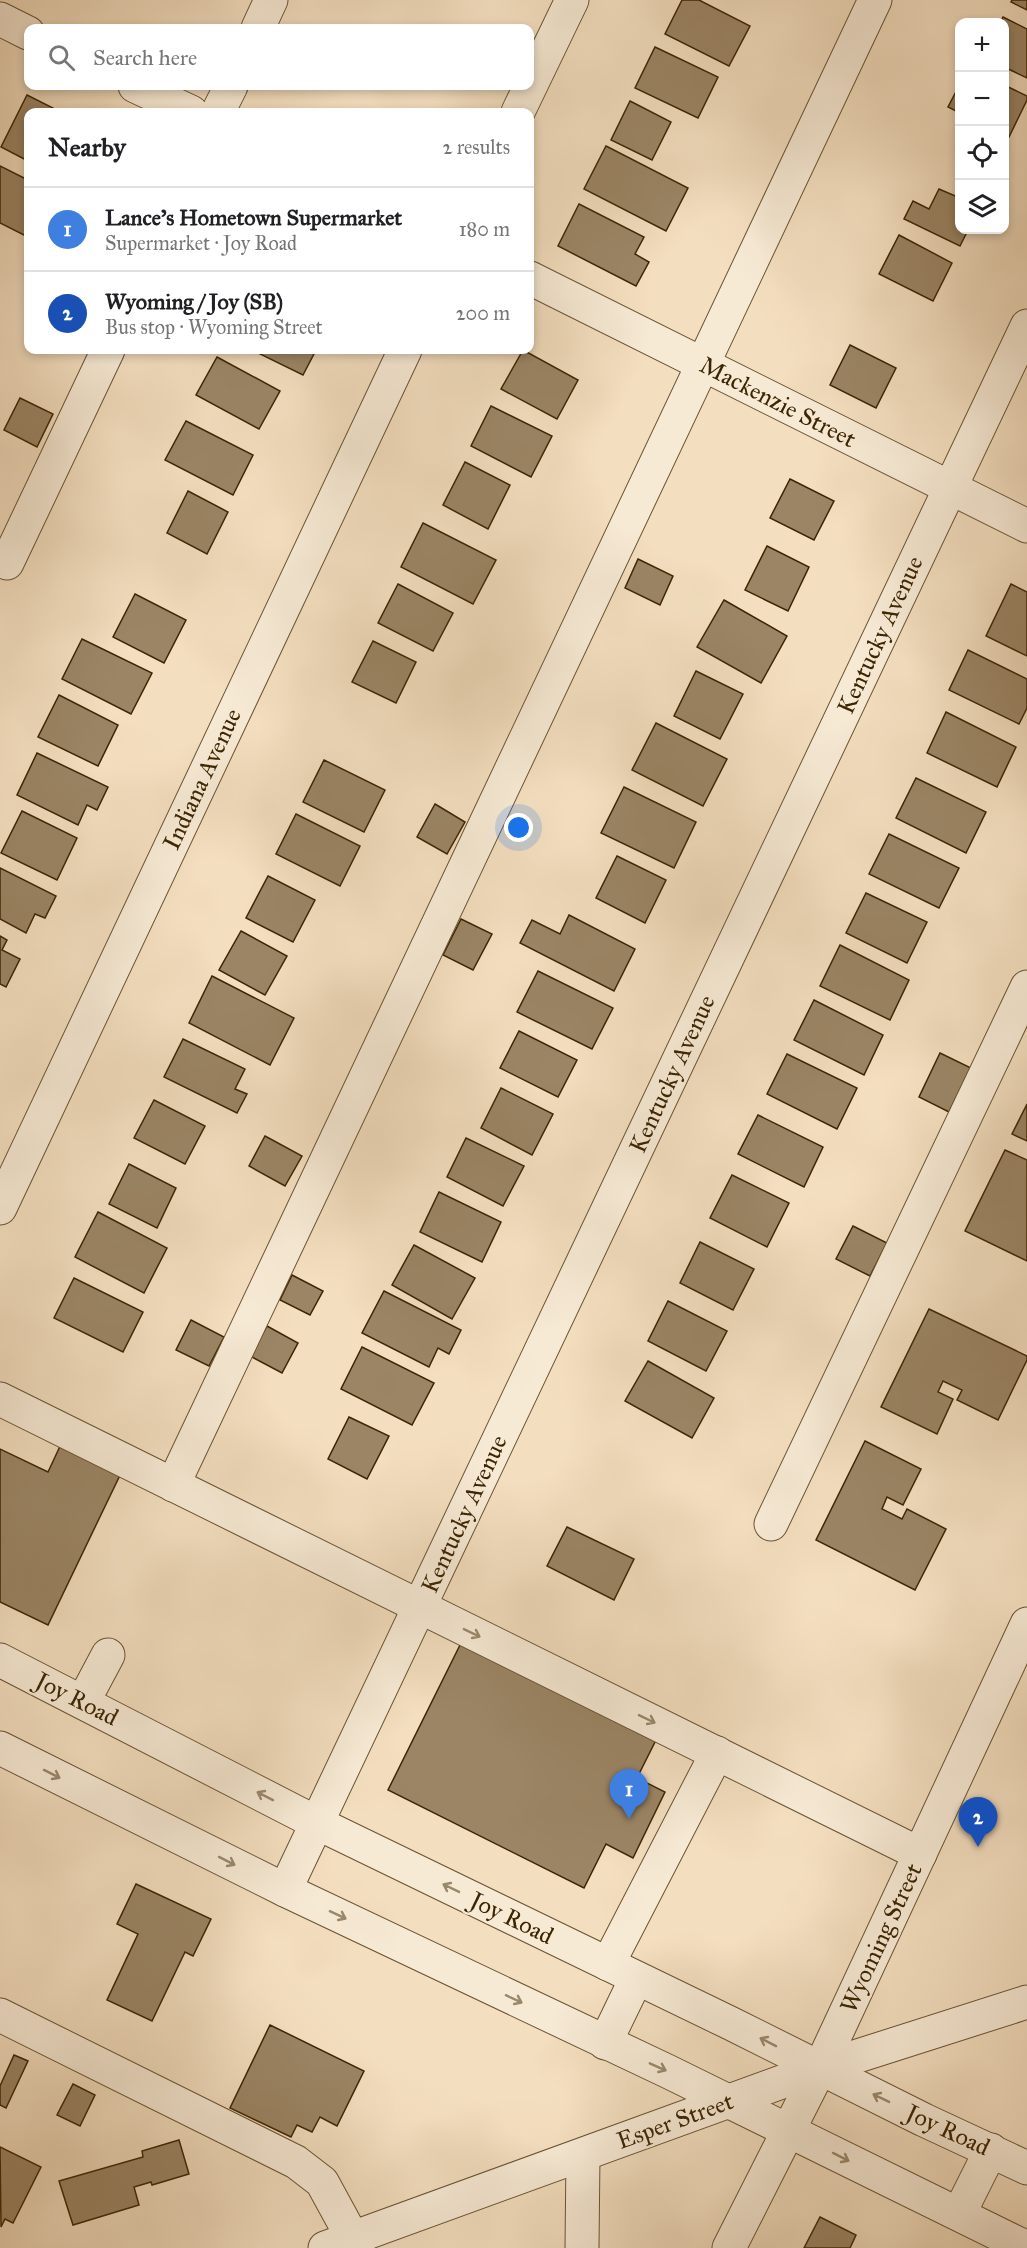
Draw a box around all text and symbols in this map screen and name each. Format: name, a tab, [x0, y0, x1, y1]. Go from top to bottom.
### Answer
map controls	[955, 18, 1009, 234]
button: +	[955, 18, 1009, 72]
search box	[24, 24, 534, 90]
icon: search	[45, 41, 78, 74]
text: Search here	[93, 44, 197, 71]
button: −	[955, 72, 1009, 126]
button: locate	[955, 126, 1009, 180]
text: Nearby	[48, 131, 126, 163]
text: 2 results	[442, 135, 510, 159]
button: layers	[955, 180, 1009, 234]
text: Lance's Hometown Supermarket	[105, 204, 402, 231]
text: 1	[64, 217, 71, 241]
text: 180 m	[459, 217, 510, 241]
text: Supermarket · Joy Road	[105, 231, 297, 255]
text: Wyoming / Joy (SB)	[105, 288, 283, 315]
text: 2	[63, 301, 72, 325]
text: 200 m	[456, 301, 510, 325]
text: Bus stop · Wyoming Street	[105, 315, 323, 339]
street label: Mackenzie Street	[695, 350, 862, 454]
street label: Kentucky Avenue	[830, 551, 930, 719]
street label: Indiana Avenue	[156, 704, 248, 854]
your location	[504, 813, 533, 842]
street label: Kentucky Avenue	[622, 990, 722, 1158]
street label: Kentucky Avenue	[414, 1430, 514, 1598]
one-way arrow	[463, 1627, 481, 1639]
street label: Joy Road	[28, 1664, 123, 1733]
one-way arrow	[637, 1714, 655, 1725]
one-way arrow	[43, 1769, 61, 1781]
pin: 1	[610, 1770, 648, 1819]
one-way arrow	[256, 1790, 274, 1801]
pin: 2	[958, 1798, 998, 1847]
one-way arrow	[217, 1856, 235, 1868]
street label: Wyoming Street	[833, 1858, 929, 2018]
one-way arrow	[443, 1882, 461, 1894]
street label: Joy Road	[463, 1884, 558, 1951]
one-way arrow	[328, 1910, 346, 1922]
one-way arrow	[504, 1994, 522, 2006]
one-way arrow	[759, 2036, 777, 2047]
one-way arrow	[649, 2062, 667, 2073]
street label: Esper Street	[613, 2086, 738, 2156]
one-way arrow	[873, 2092, 891, 2104]
street label: Joy Road	[899, 2096, 995, 2162]
one-way arrow	[832, 2151, 849, 2163]

